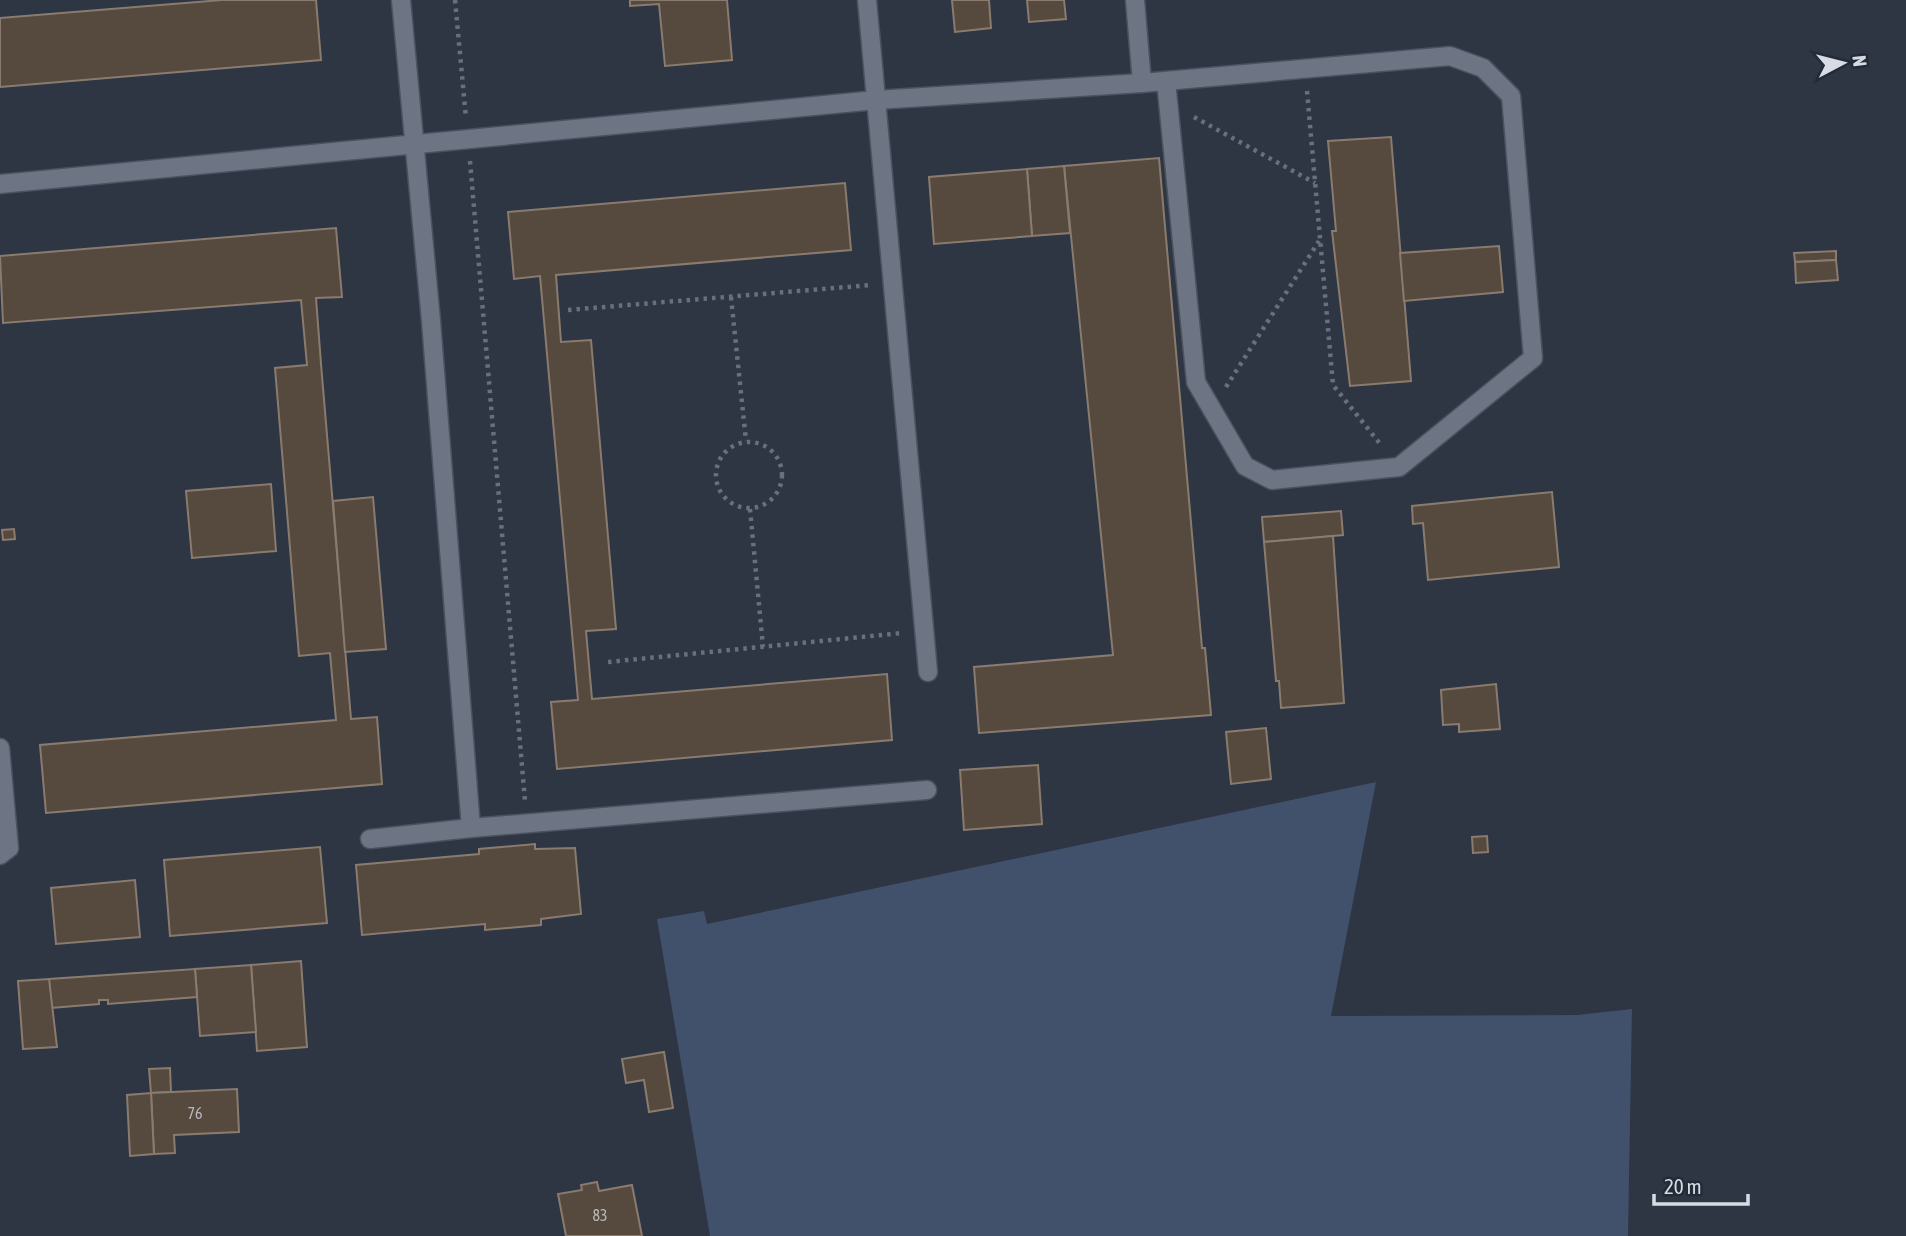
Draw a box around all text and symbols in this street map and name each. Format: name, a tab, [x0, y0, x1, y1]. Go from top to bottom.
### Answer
north arrow	[1808, 28, 1878, 98]
text: N	[1848, 54, 1871, 68]
house number: 76	[187, 1104, 203, 1122]
scale bar	[1654, 1162, 1748, 1206]
text: 20 m	[1664, 1174, 1702, 1198]
house number: 83	[592, 1206, 608, 1224]

